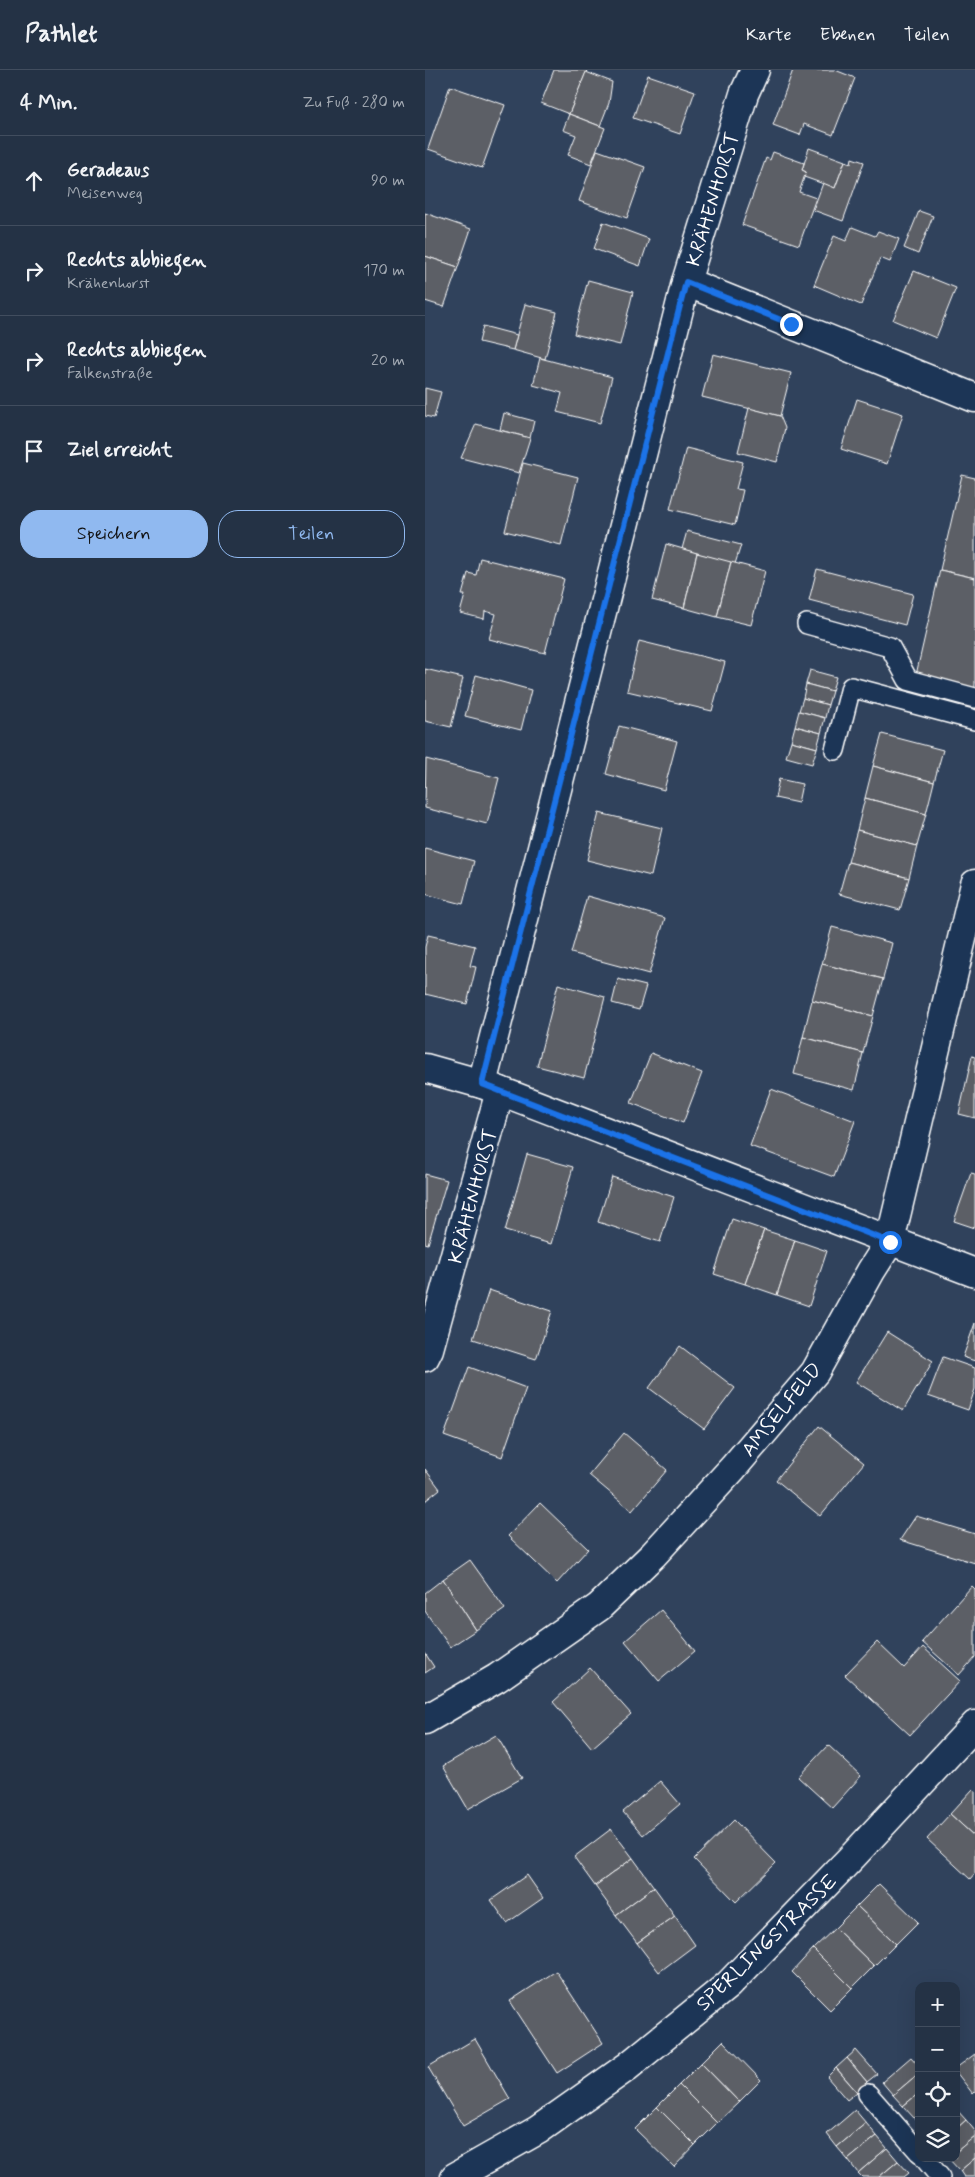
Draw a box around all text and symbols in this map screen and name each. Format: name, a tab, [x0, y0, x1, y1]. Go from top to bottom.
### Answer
text: Pathlet	[25, 19, 97, 50]
text: Karte	[746, 23, 792, 47]
text: Ebenen	[820, 23, 876, 47]
text: Teilen	[904, 23, 950, 47]
text: 4 Min.	[20, 89, 77, 117]
text: Zu Fuß · 280 m	[302, 92, 405, 113]
street label: KRÄHENHORST	[680, 129, 747, 270]
text: Geradeaus	[67, 158, 149, 183]
icon: ahead	[20, 167, 48, 195]
text: 90 m	[371, 170, 405, 191]
text: Meisenweg	[67, 183, 143, 204]
text: Rechts abbiegen	[67, 248, 206, 273]
icon: right	[20, 257, 48, 285]
text: 170 m	[363, 260, 405, 281]
text: Krähenhorst	[67, 273, 150, 294]
route end	[780, 313, 803, 336]
text: Rechts abbiegen	[67, 338, 206, 363]
icon: right	[20, 347, 48, 375]
text: 20 m	[371, 350, 405, 371]
text: Falkenstraße	[67, 363, 153, 384]
icon: arrive	[20, 437, 48, 465]
text: Ziel erreicht	[67, 438, 172, 463]
button: Speichern	[20, 510, 208, 558]
button: Teilen	[218, 510, 405, 558]
street label: KRÄHENHORST	[442, 1126, 504, 1267]
route start	[879, 1231, 902, 1254]
street label: AMSELFELD	[736, 1357, 829, 1463]
street label: SPERLINGSTRASSE	[691, 1869, 843, 2017]
map controls	[915, 1982, 960, 2162]
button: +	[915, 1982, 960, 2027]
button: −	[915, 2027, 960, 2072]
button: locate	[915, 2072, 960, 2117]
button: layers	[915, 2117, 960, 2162]

